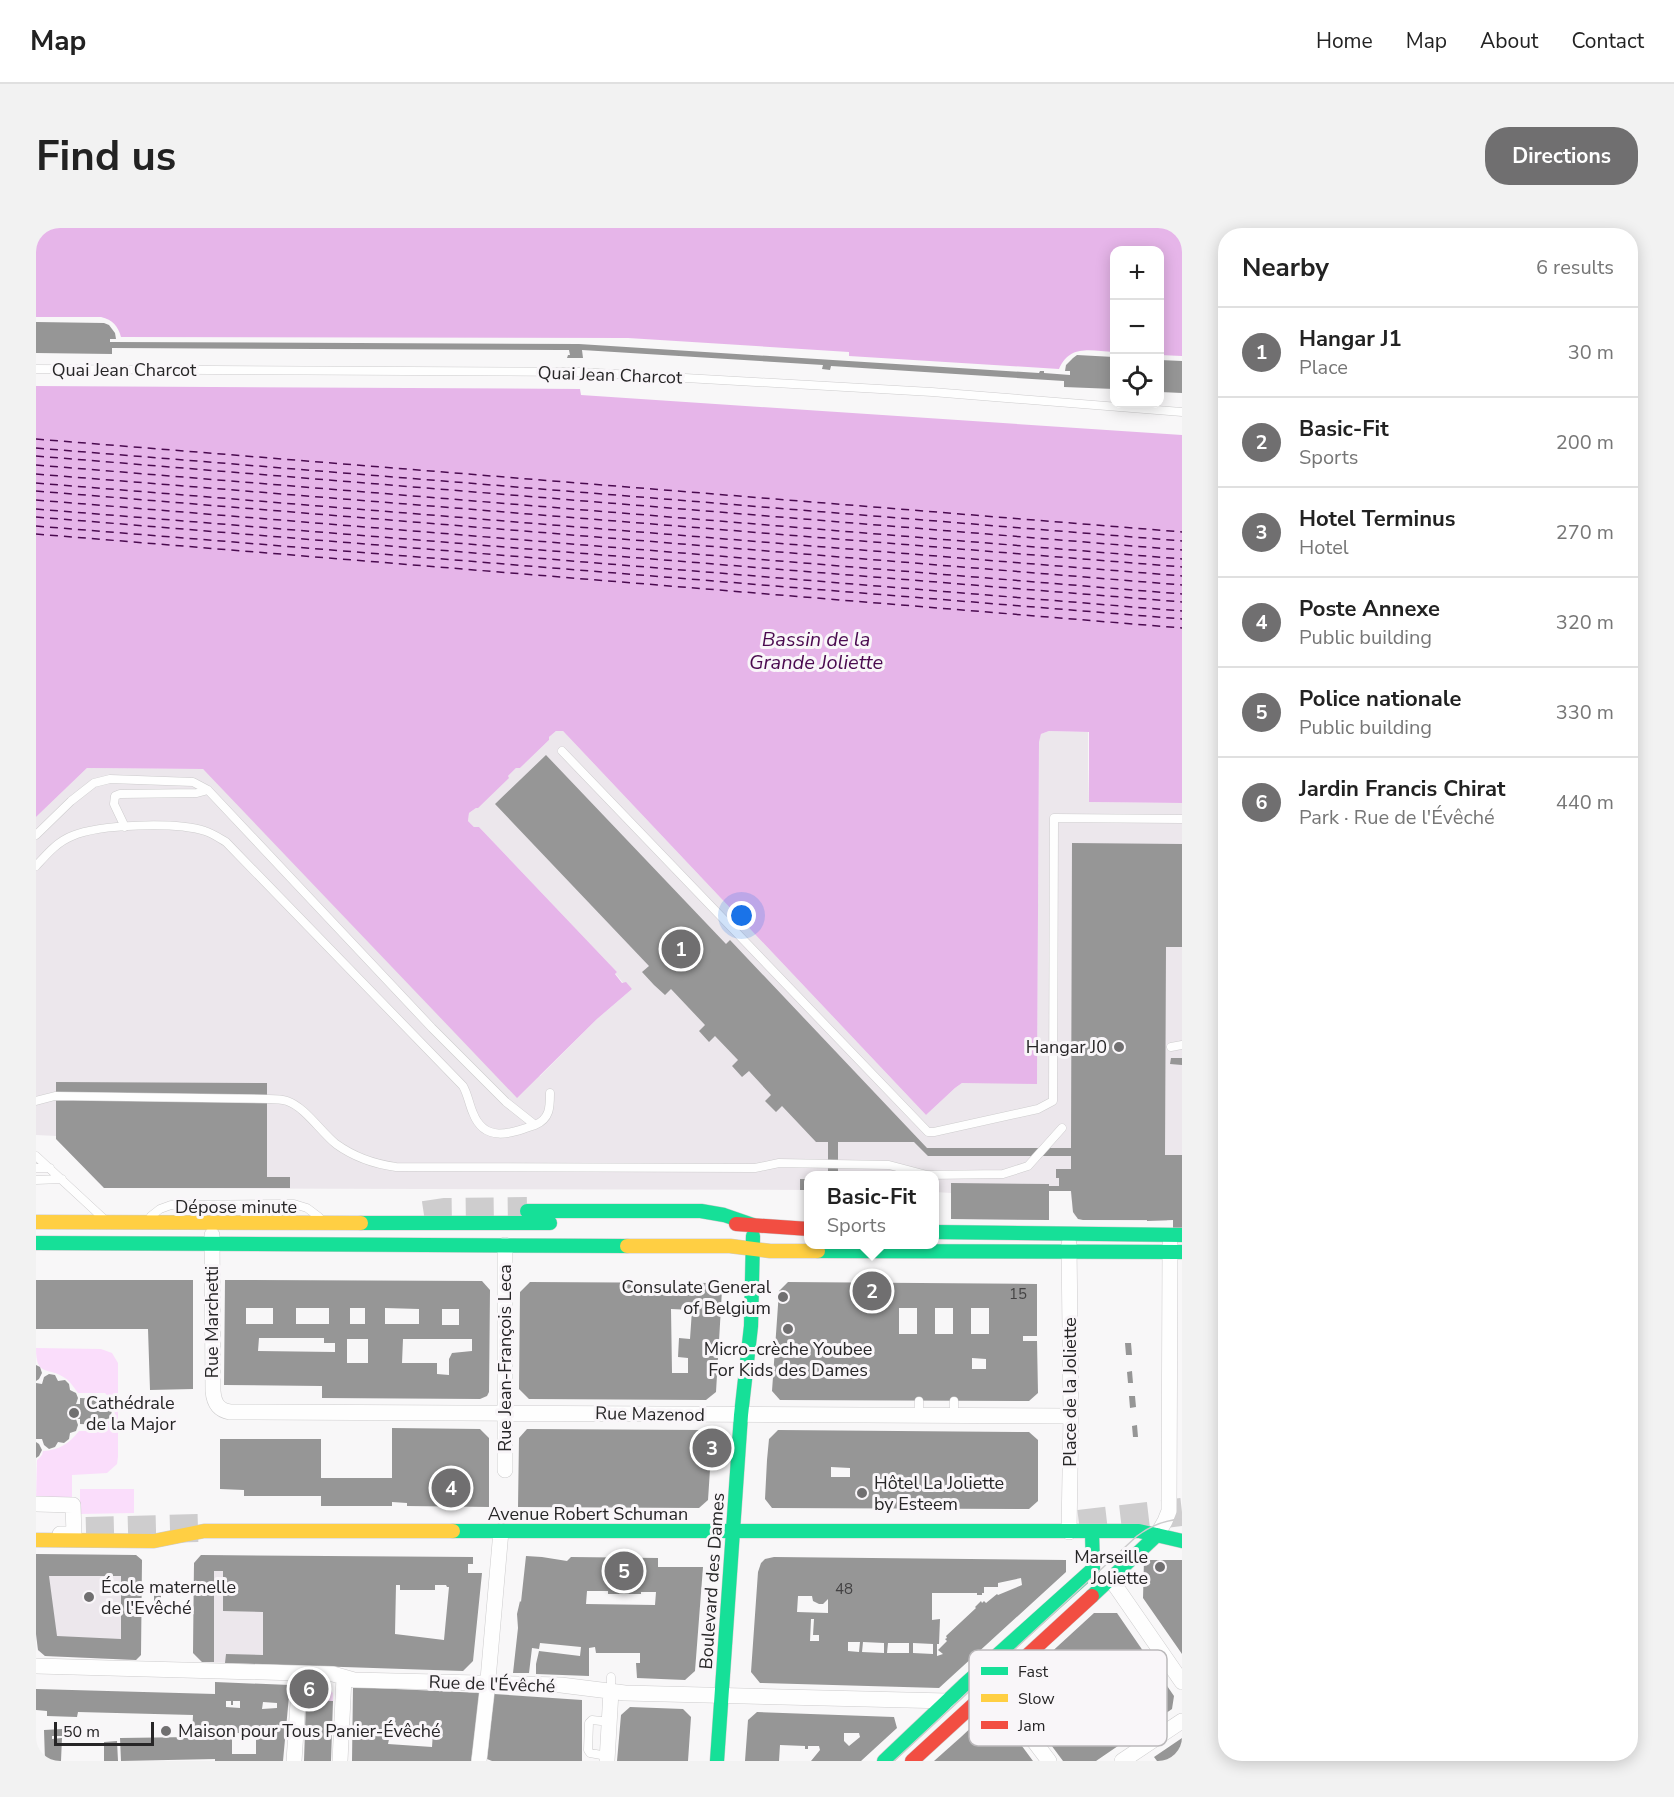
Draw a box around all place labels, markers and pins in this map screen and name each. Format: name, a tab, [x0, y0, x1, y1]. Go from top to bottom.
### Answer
pin: 1	[662, 926, 700, 972]
place label: Hangar J0	[1026, 1035, 1107, 1059]
marker: Hangar J0	[1112, 1040, 1126, 1054]
pin: 2	[852, 1268, 892, 1314]
place label: Consulate General of Belgium	[622, 1275, 772, 1320]
marker: Consulate General of Belgium	[776, 1290, 790, 1304]
marker: Micro-crèche Youbee For Kids des Dames	[781, 1322, 795, 1336]
place label: Micro-crèche Youbee For Kids des Dames	[704, 1337, 872, 1382]
place label: Cathédrale de la Major	[86, 1391, 176, 1436]
marker: Cathédrale de la Major	[67, 1406, 81, 1420]
pin: 3	[692, 1426, 732, 1470]
pin: 4	[432, 1466, 470, 1510]
place label: Hôtel La Joliette by Esteem	[874, 1471, 1004, 1516]
marker: Hôtel La Joliette by Esteem	[855, 1486, 869, 1500]
place label: Marseille Joliette	[1074, 1545, 1148, 1590]
pin: 5	[604, 1548, 644, 1594]
marker: Marseille Joliette	[1153, 1560, 1167, 1574]
place label: École maternelle de l'Evêché	[101, 1575, 236, 1620]
marker: École maternelle de l'Evêché	[82, 1590, 96, 1604]
pin: 6	[290, 1666, 328, 1712]
place label: Maison pour Tous Panier-Évêché	[178, 1719, 440, 1743]
marker: Maison pour Tous Panier-Évêché	[159, 1724, 173, 1738]

